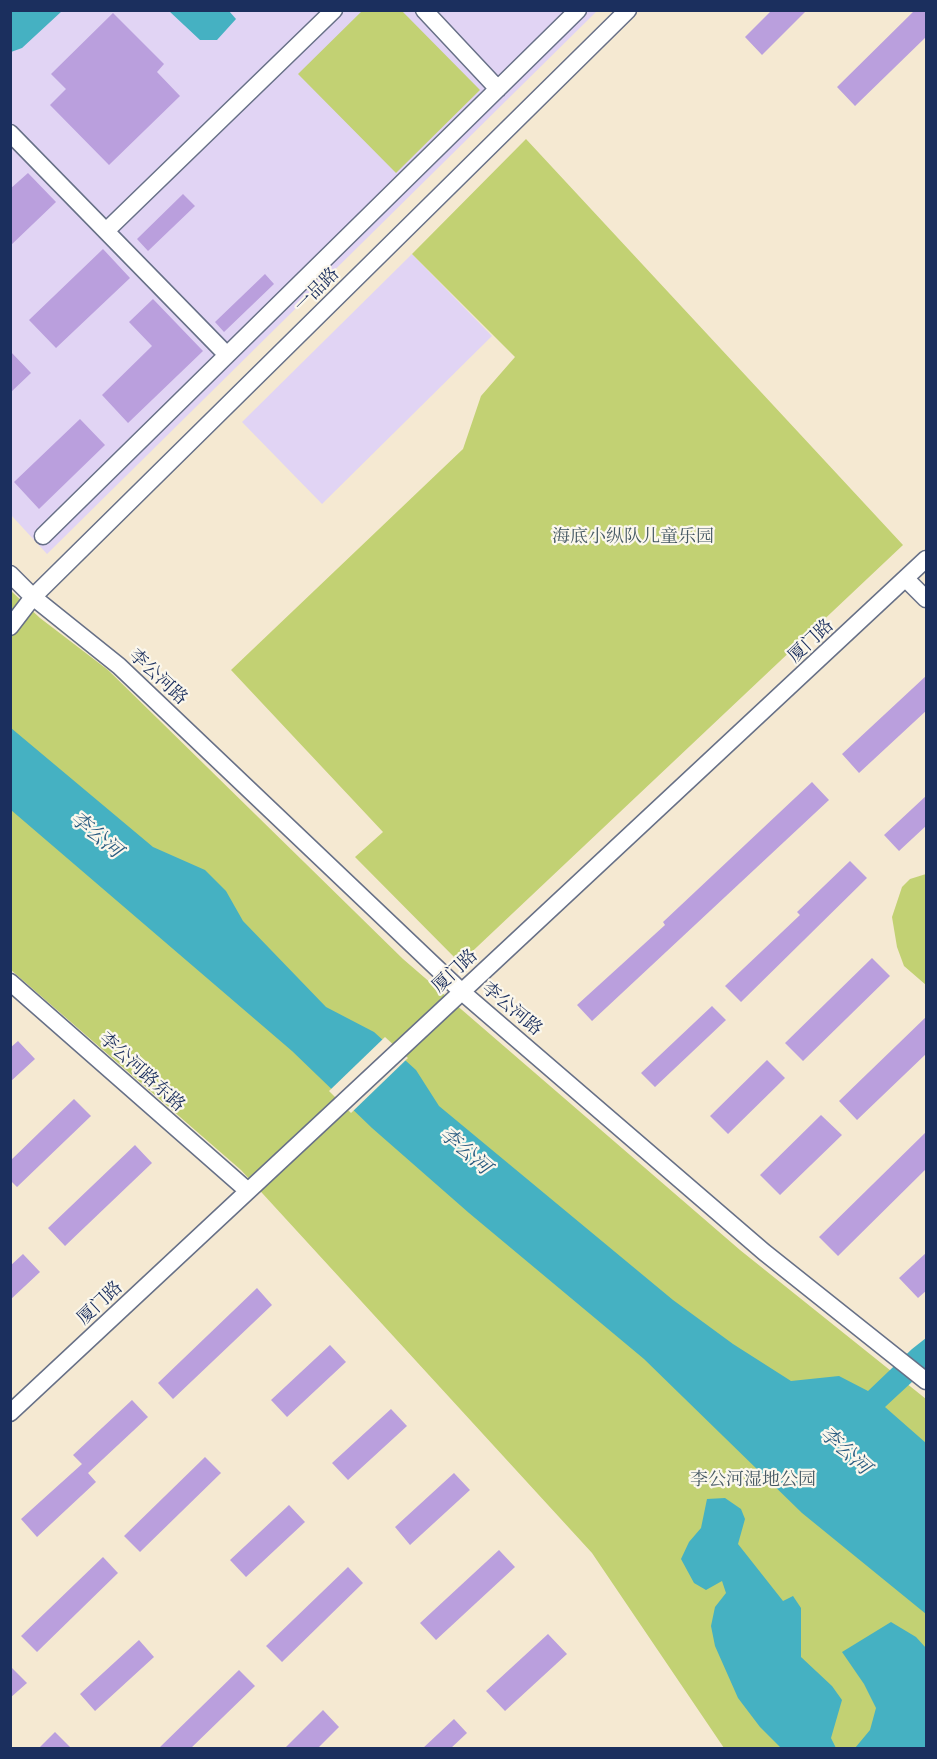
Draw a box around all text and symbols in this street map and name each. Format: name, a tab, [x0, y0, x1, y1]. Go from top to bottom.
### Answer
street label: 一品路	[290, 263, 344, 317]
park label: 海底小纵队儿童乐园	[552, 526, 714, 548]
street label: 厦门路	[784, 615, 838, 667]
street label: 李公河路	[124, 645, 192, 709]
water label: 李公河	[65, 807, 127, 863]
street label: 厦门路	[428, 945, 482, 997]
street label: 李公河路	[477, 978, 547, 1040]
street label: 李公河路东路	[95, 1028, 189, 1116]
water label: 李公河	[434, 1122, 496, 1180]
street label: 厦门路	[73, 1277, 127, 1329]
water label: 李公河	[815, 1422, 875, 1480]
park label: 李公河湿地公园	[690, 1469, 816, 1491]

